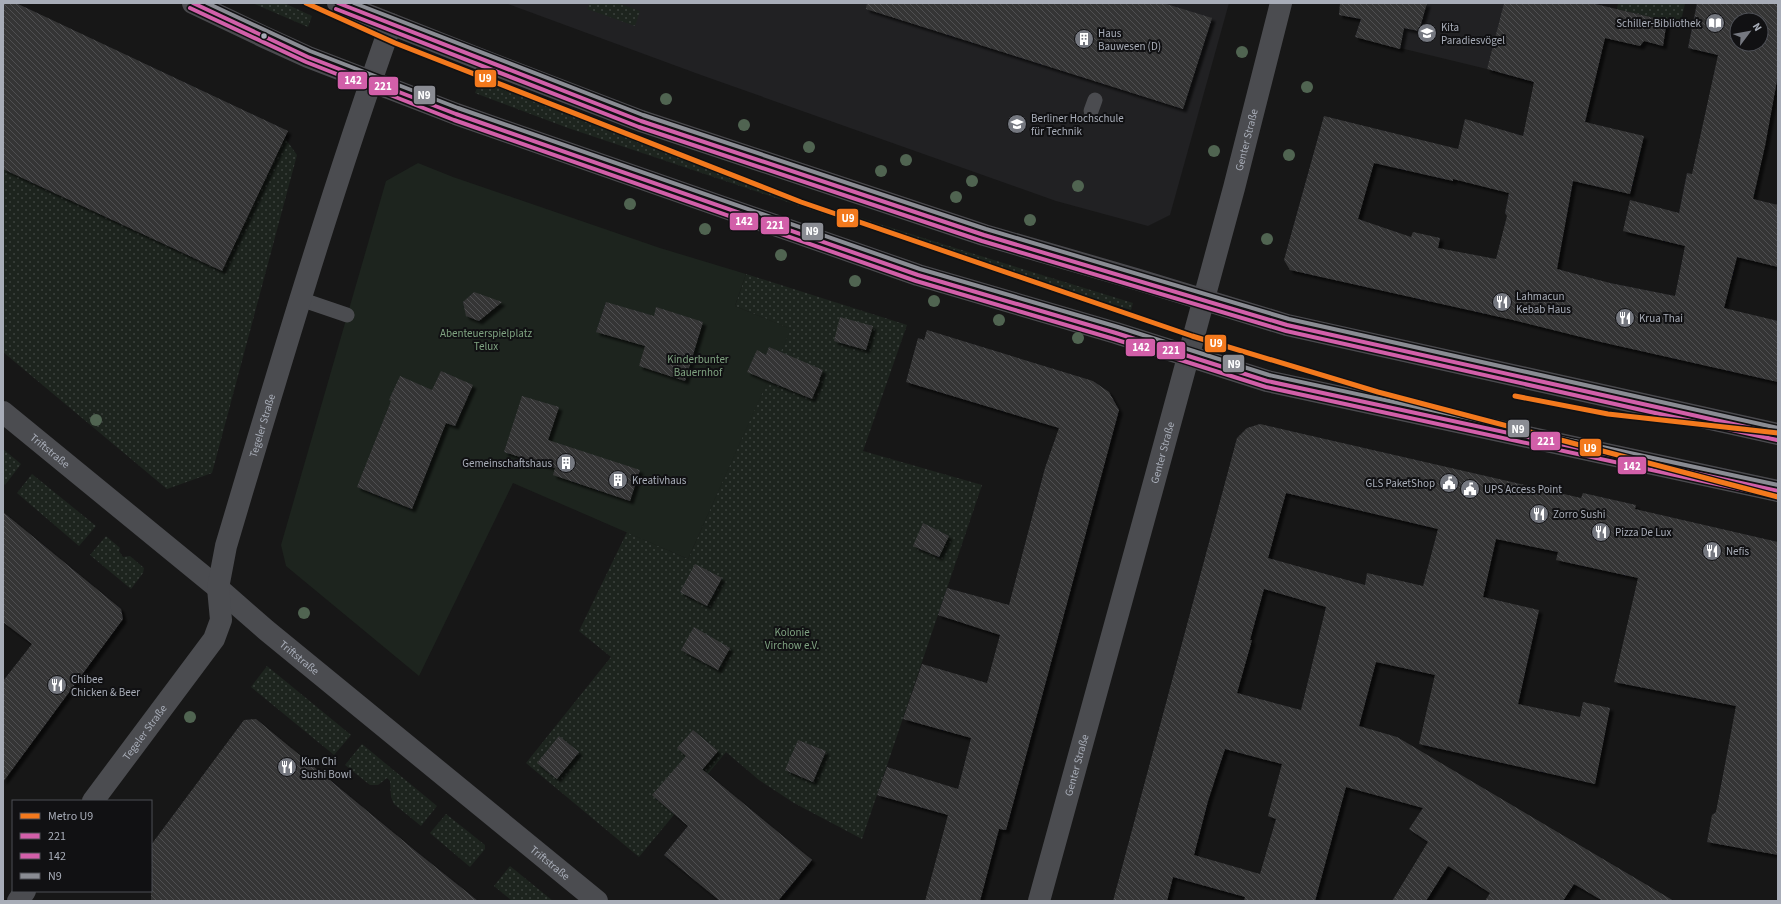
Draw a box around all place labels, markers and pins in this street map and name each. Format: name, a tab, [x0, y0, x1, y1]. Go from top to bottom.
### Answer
library icon: Schiller-Bibliothek	[1704, 12, 1726, 34]
place label: Schiller-Bibliothek	[1616, 16, 1702, 31]
place label: Kita Paradiesvögel	[1441, 20, 1505, 48]
school or university icon: Kita Paradiesvögel	[1416, 22, 1438, 44]
place label: Haus Bauwesen (D)	[1098, 26, 1161, 54]
building icon: Haus Bauwesen (D)	[1073, 28, 1095, 50]
unlabelled marker	[259, 31, 269, 41]
place label: Berliner Hochschule für Technik	[1031, 111, 1124, 139]
school or university icon: Berliner Hochschule für Technik	[1006, 113, 1028, 135]
place label: Lahmacun Kebab Haus	[1516, 289, 1571, 317]
restaurant icon: Lahmacun Kebab Haus	[1491, 291, 1513, 313]
restaurant icon: Krua Thai	[1614, 307, 1636, 329]
place label: Krua Thai	[1639, 311, 1683, 326]
building icon: Gemeinschaftshaus	[555, 452, 577, 474]
place label: Gemeinschaftshaus	[462, 456, 552, 471]
building icon: Kreativhaus	[607, 469, 629, 491]
public building icon: GLS PaketShop	[1438, 472, 1460, 494]
place label: Kreativhaus	[632, 473, 687, 488]
place label: GLS PaketShop	[1366, 476, 1435, 491]
public building icon: UPS Access Point	[1459, 478, 1481, 500]
place label: UPS Access Point	[1484, 482, 1562, 497]
restaurant icon: Zorro Sushi	[1528, 503, 1550, 525]
place label: Zorro Sushi	[1553, 507, 1606, 522]
restaurant icon: Pizza De Lux	[1590, 521, 1612, 543]
place label: Pizza De Lux	[1615, 525, 1671, 540]
restaurant icon: Nefis	[1701, 540, 1723, 562]
place label: Nefis	[1726, 544, 1749, 559]
place label: Chibee Chicken & Beer	[71, 672, 140, 700]
restaurant icon: Chibee Chicken & Beer	[46, 674, 68, 696]
place label: Kun Chi Sushi Bowl	[301, 754, 352, 782]
restaurant icon: Kun Chi Sushi Bowl	[276, 756, 298, 778]

